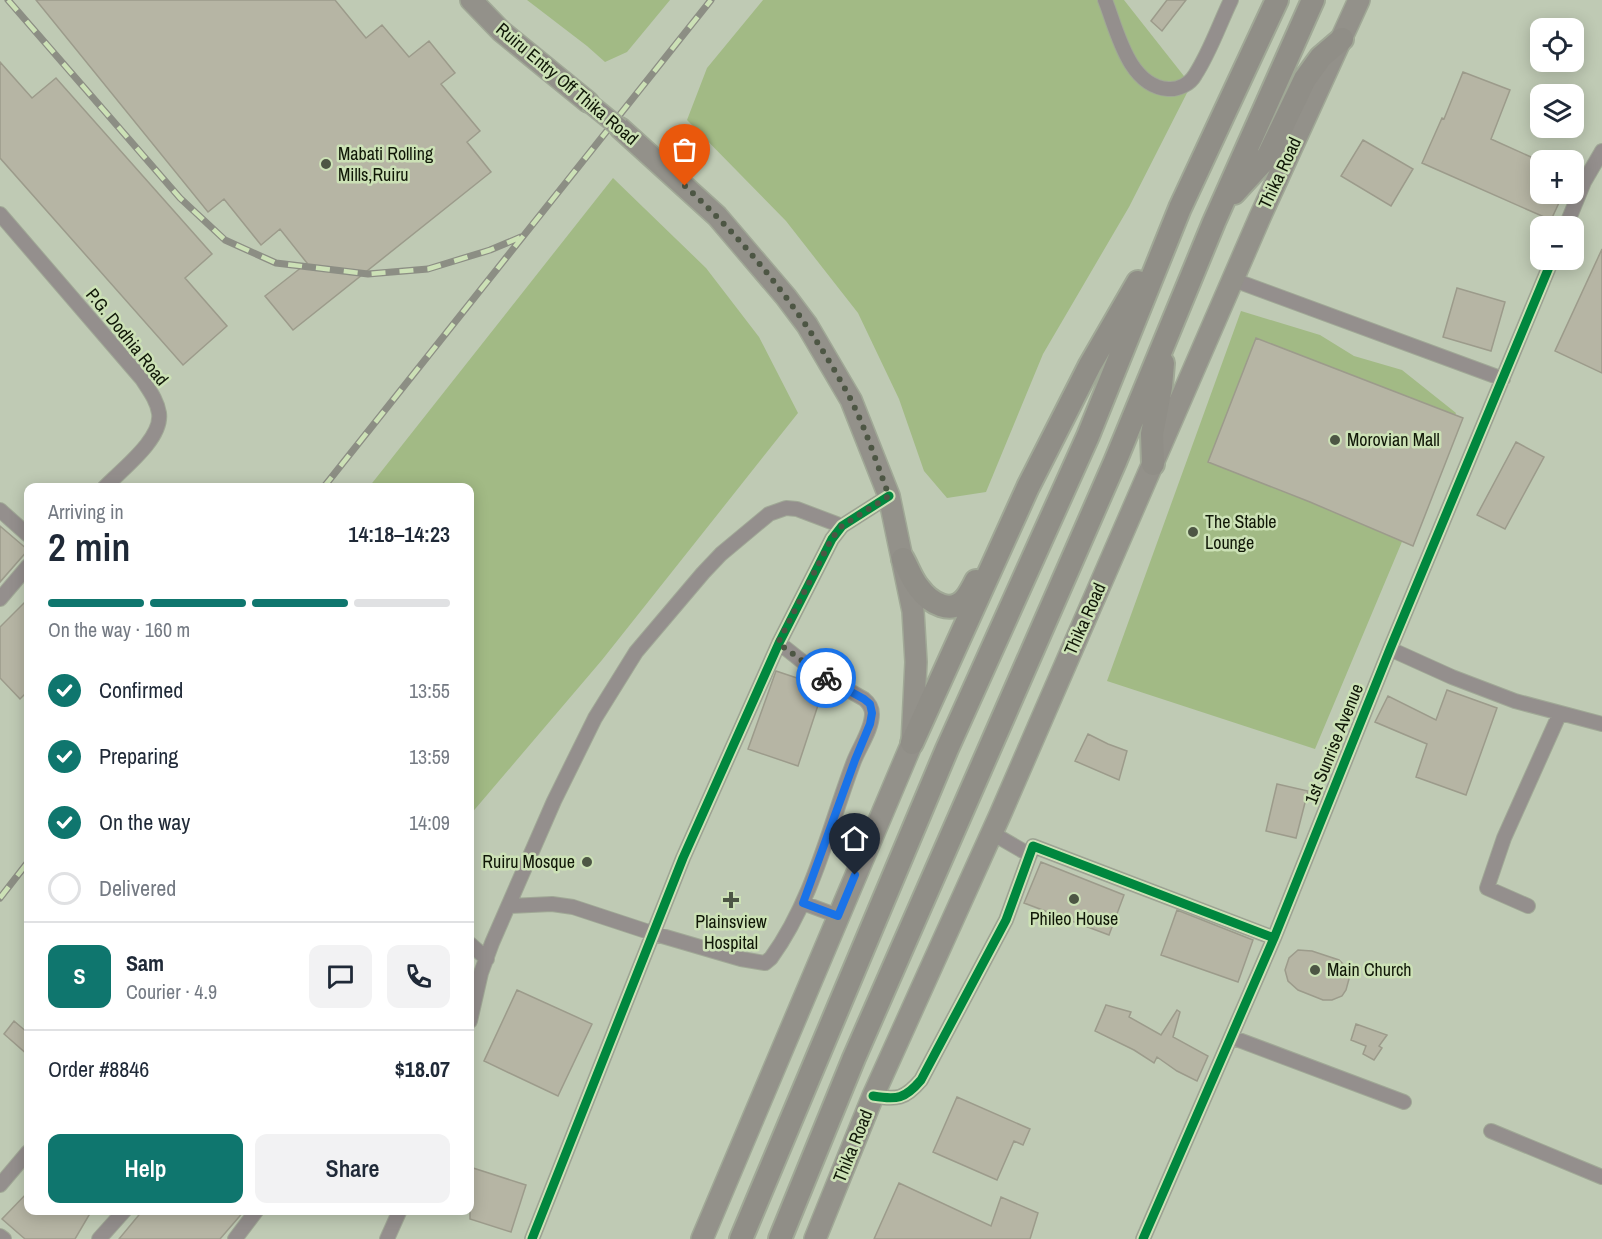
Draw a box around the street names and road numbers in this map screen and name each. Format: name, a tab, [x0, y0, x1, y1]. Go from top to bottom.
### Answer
street label: Ruiru Entry Off Thika Road	[491, 17, 644, 151]
street label: Thika Road	[1252, 133, 1307, 213]
street label: P.G. Dodhia Road	[80, 283, 174, 391]
street label: Thika Road	[1058, 579, 1111, 659]
street label: 1st Sunrise Avenue	[1298, 680, 1369, 808]
street label: Thika Road	[827, 1106, 878, 1186]

